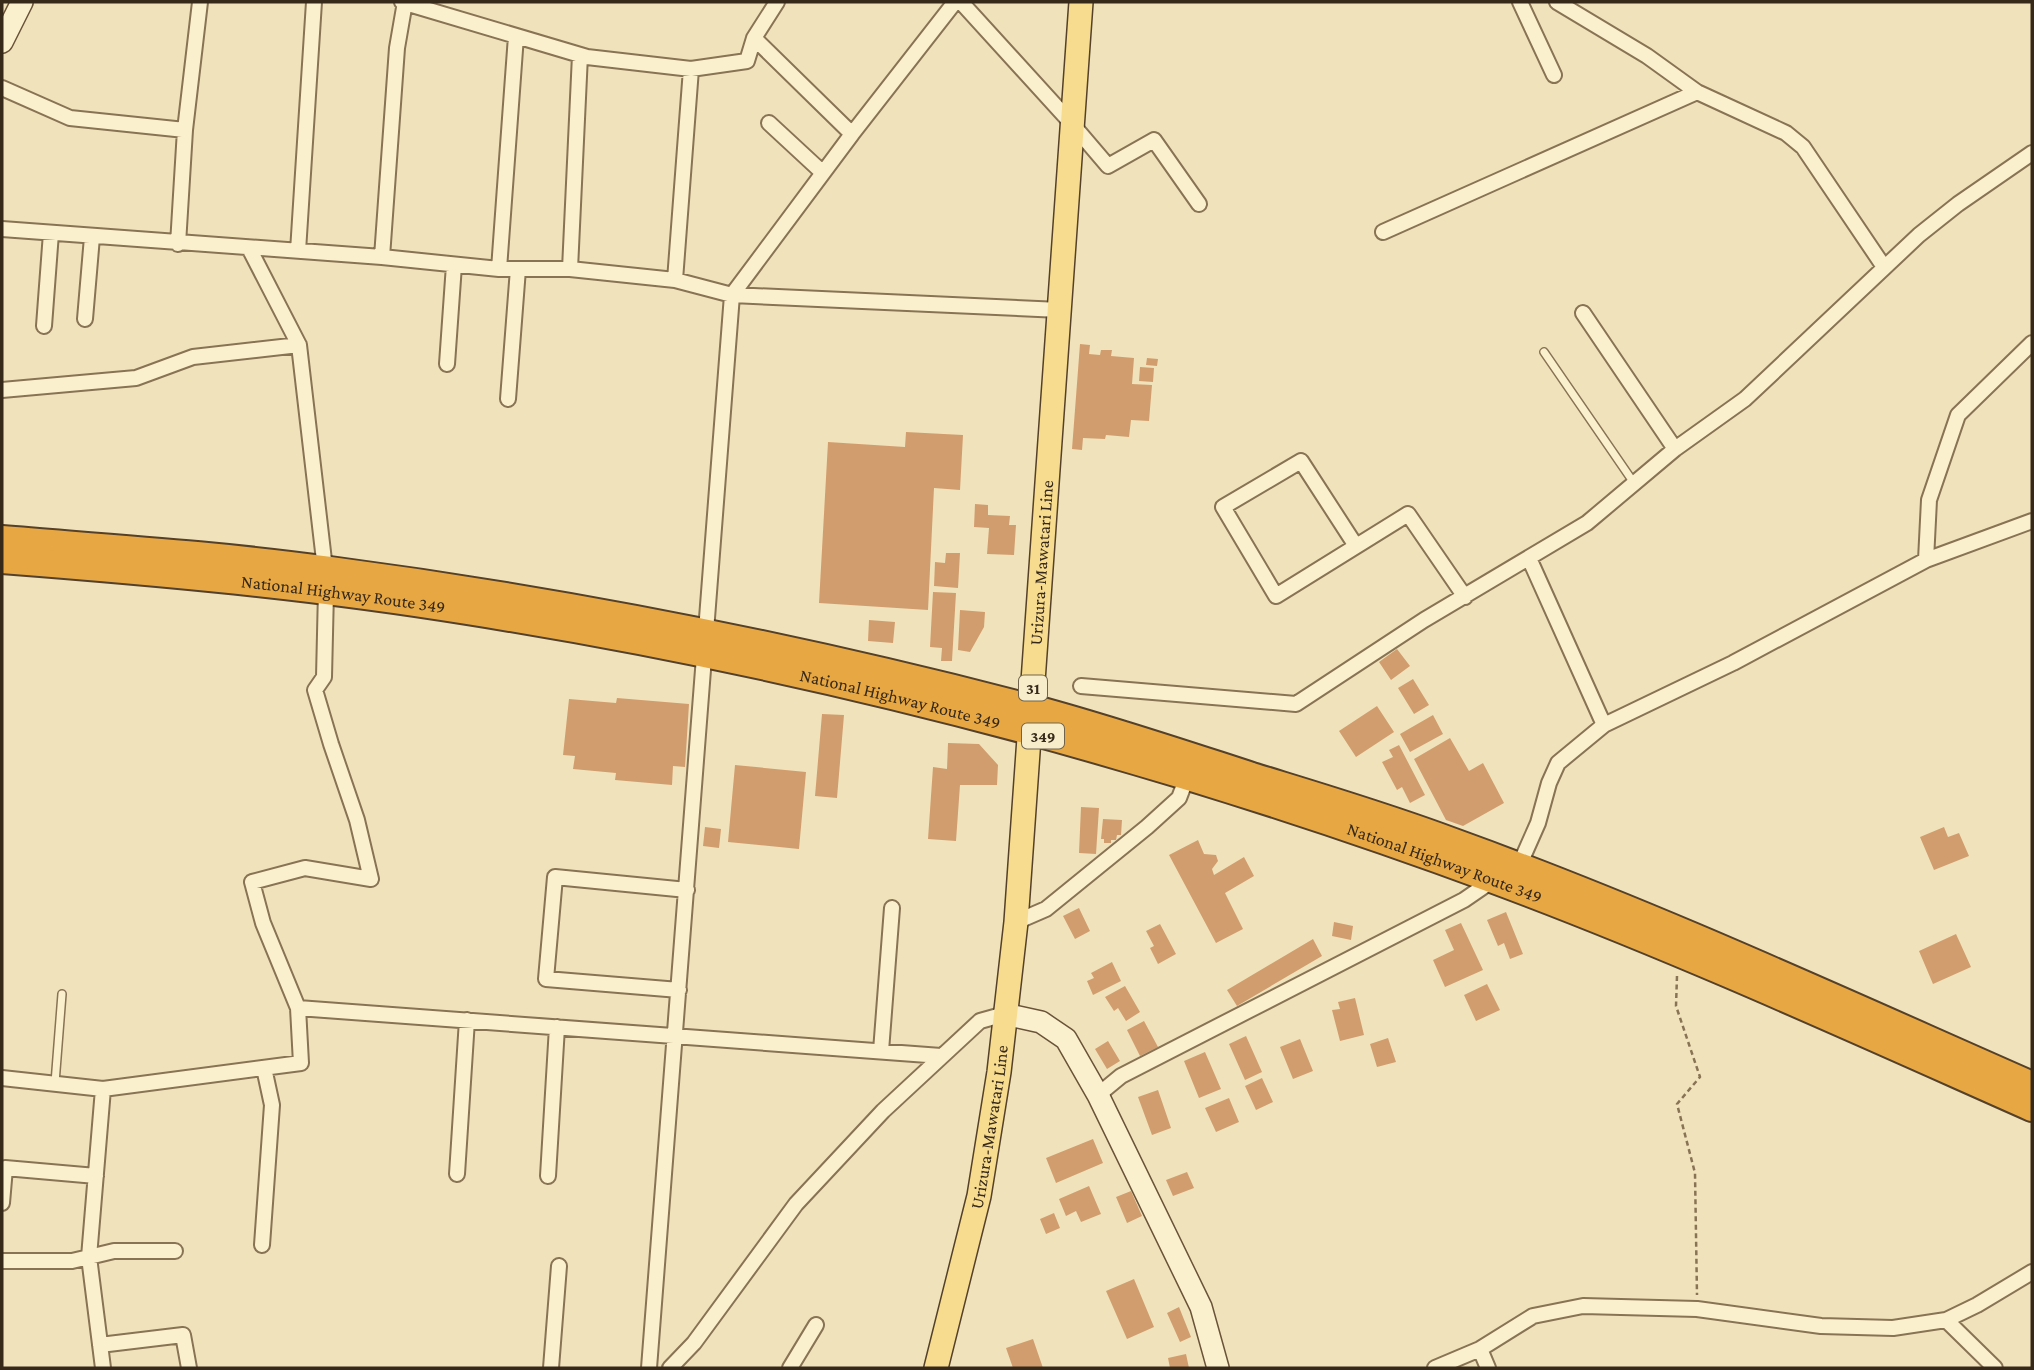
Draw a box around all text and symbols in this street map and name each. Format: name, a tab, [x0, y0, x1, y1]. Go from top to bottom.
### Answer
street label: Urizura-Mawatari Line	[1026, 479, 1057, 646]
street label: National Highway Route 349	[240, 571, 447, 617]
street label: National Highway Route 349	[798, 665, 1003, 733]
road number: 31	[1019, 676, 1047, 701]
road number: 349	[1022, 723, 1064, 748]
street label: National Highway Route 349	[1344, 819, 1545, 907]
street label: Urizura-Mawatari Line	[966, 1044, 1012, 1211]

